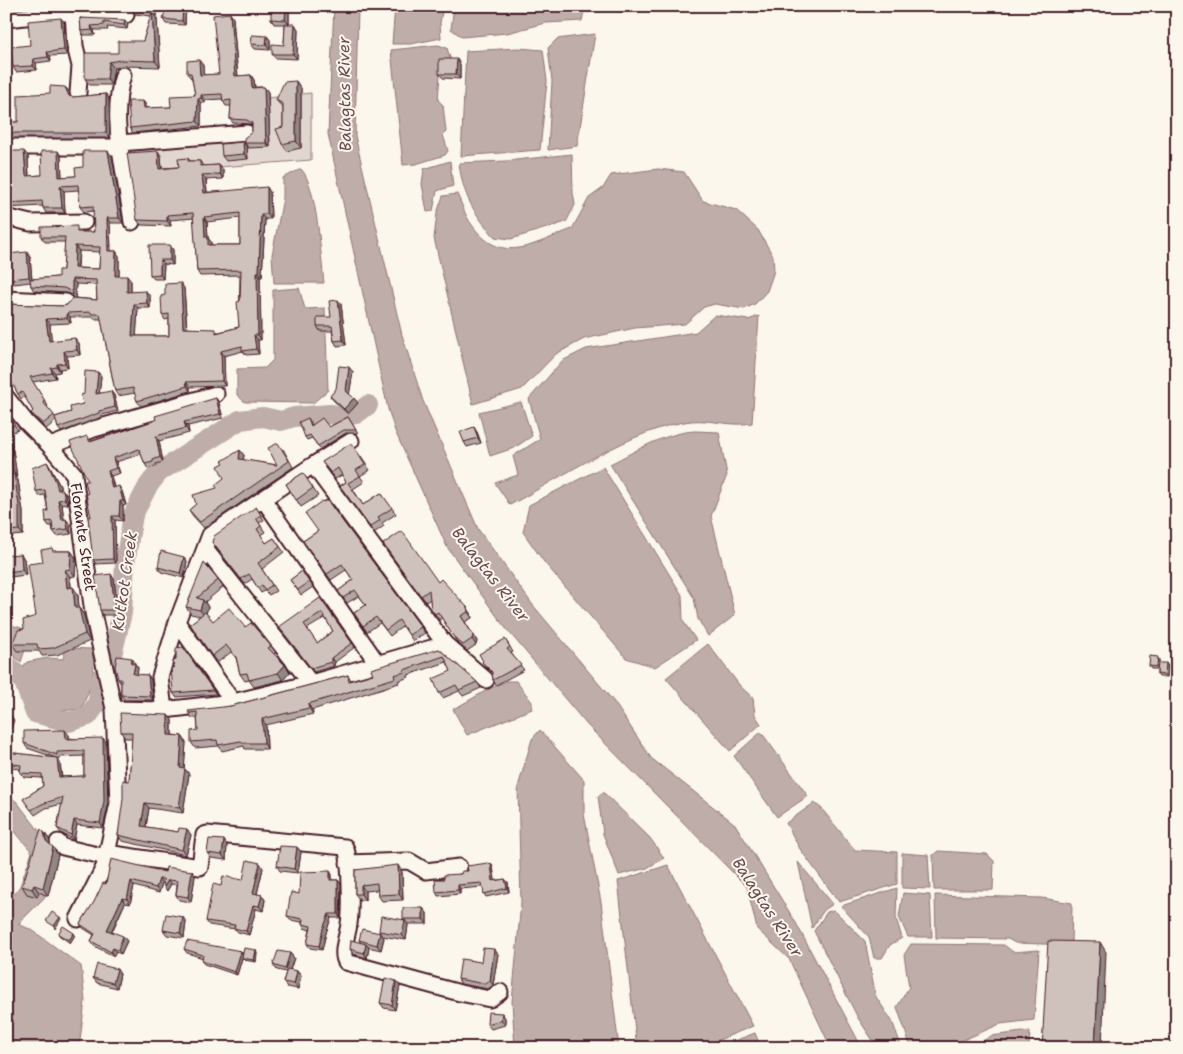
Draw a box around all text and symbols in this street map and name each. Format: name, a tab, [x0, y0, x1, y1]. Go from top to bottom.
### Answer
water label: Balagtas River	[333, 36, 356, 152]
street label: Florante Street	[65, 481, 101, 593]
water label: Balagtas River	[447, 523, 534, 626]
water label: Kutkot Creek	[107, 530, 142, 632]
water label: Balagtas River	[728, 853, 808, 961]

